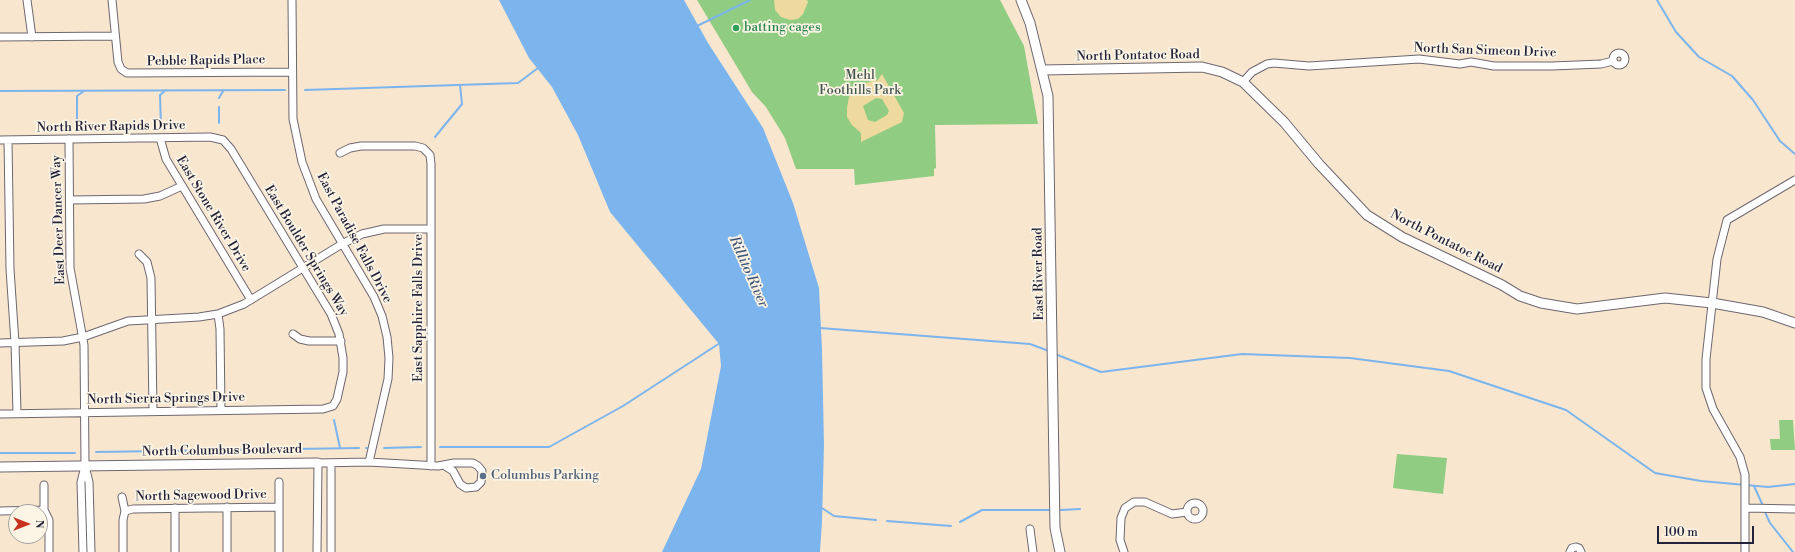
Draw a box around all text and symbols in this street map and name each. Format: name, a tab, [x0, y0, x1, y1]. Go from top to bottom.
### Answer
place label: batting cages	[744, 20, 821, 36]
marker: batting cages	[731, 23, 741, 33]
street label: North San Simeon Drive	[1413, 41, 1557, 61]
street label: North Pontatoc Road	[1076, 47, 1200, 65]
street label: Pebble Rapids Place	[147, 52, 265, 70]
park label: Mehl Foothills Park	[819, 68, 901, 99]
street label: North River Rapids Drive	[36, 118, 186, 136]
street label: East Stone River Drive	[172, 153, 254, 275]
street label: East Deer Dancer Way	[49, 155, 69, 285]
street label: East Paradise Falls Drive	[313, 170, 395, 306]
street label: East Boulder Springs Way	[261, 183, 351, 319]
street label: North Pontatoc Road	[1387, 207, 1505, 277]
street label: East River Road	[1030, 227, 1048, 321]
street label: East Sapphire Falls Drive	[411, 234, 427, 382]
water label: Rillito River	[725, 234, 771, 310]
street label: North Sierra Springs Drive	[87, 390, 245, 408]
street label: North Columbus Boulevard	[142, 442, 302, 460]
place label: Columbus Parking	[491, 468, 599, 484]
marker: Columbus Parking	[478, 471, 488, 481]
street label: North Sagewood Drive	[135, 487, 267, 505]
north arrow	[8, 504, 48, 544]
scale bar	[1659, 518, 1756, 544]
text: N	[32, 520, 46, 528]
text: 100 m	[1664, 525, 1698, 540]

